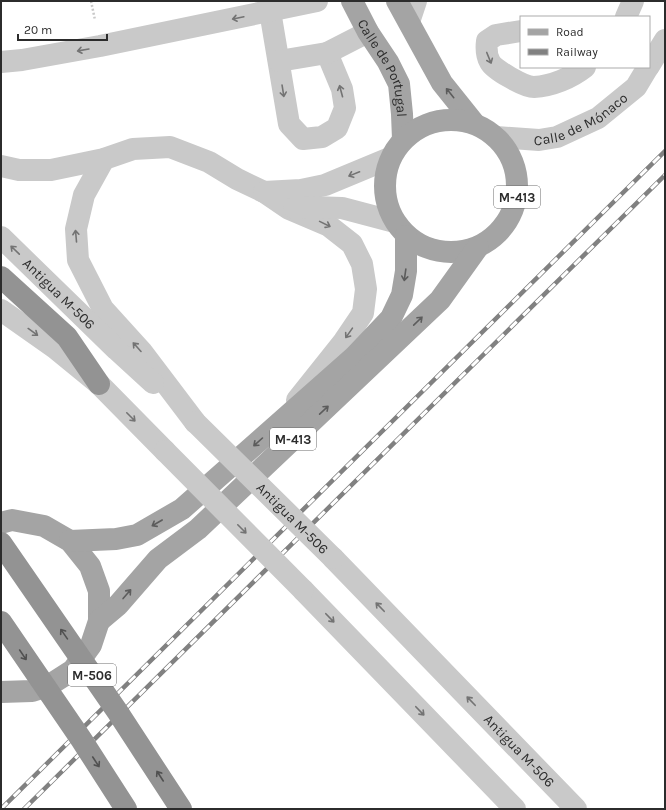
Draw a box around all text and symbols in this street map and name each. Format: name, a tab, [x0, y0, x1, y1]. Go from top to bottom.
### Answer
one-way arrow	[232, 14, 245, 22]
scale bar	[18, 16, 107, 42]
street label: Calle de Portugal	[354, 16, 410, 117]
legend	[520, 16, 650, 68]
text: 20 m	[24, 23, 52, 37]
text: Road	[556, 25, 584, 39]
text: Railway	[556, 45, 598, 59]
one-way arrow	[77, 46, 90, 54]
one-way arrow	[485, 51, 493, 63]
one-way arrow	[279, 84, 287, 97]
one-way arrow	[337, 85, 344, 98]
one-way arrow	[445, 88, 454, 99]
street label: Calle de Mónaco	[533, 89, 631, 149]
one-way arrow	[348, 170, 360, 178]
road number: M-413	[494, 186, 540, 208]
one-way arrow	[319, 221, 331, 228]
one-way arrow	[73, 230, 80, 243]
one-way arrow	[10, 245, 20, 255]
street label: Antigua M-506	[19, 255, 98, 333]
one-way arrow	[401, 268, 409, 281]
one-way arrow	[413, 317, 423, 326]
one-way arrow	[27, 328, 38, 336]
one-way arrow	[345, 328, 353, 339]
one-way arrow	[133, 342, 142, 352]
one-way arrow	[319, 405, 329, 415]
one-way arrow	[126, 412, 136, 422]
road number: M-413	[270, 428, 316, 450]
one-way arrow	[253, 437, 263, 447]
street label: Antigua M-506	[253, 479, 332, 558]
one-way arrow	[151, 520, 163, 528]
one-way arrow	[237, 524, 247, 534]
one-way arrow	[123, 589, 132, 599]
one-way arrow	[375, 602, 385, 612]
one-way arrow	[325, 613, 335, 623]
one-way arrow	[60, 628, 68, 639]
one-way arrow	[19, 649, 27, 660]
road number: M-506	[68, 664, 116, 686]
one-way arrow	[466, 696, 476, 706]
one-way arrow	[415, 706, 425, 716]
street label: Antigua M-506	[480, 711, 558, 791]
one-way arrow	[92, 756, 100, 767]
one-way arrow	[155, 771, 164, 782]

